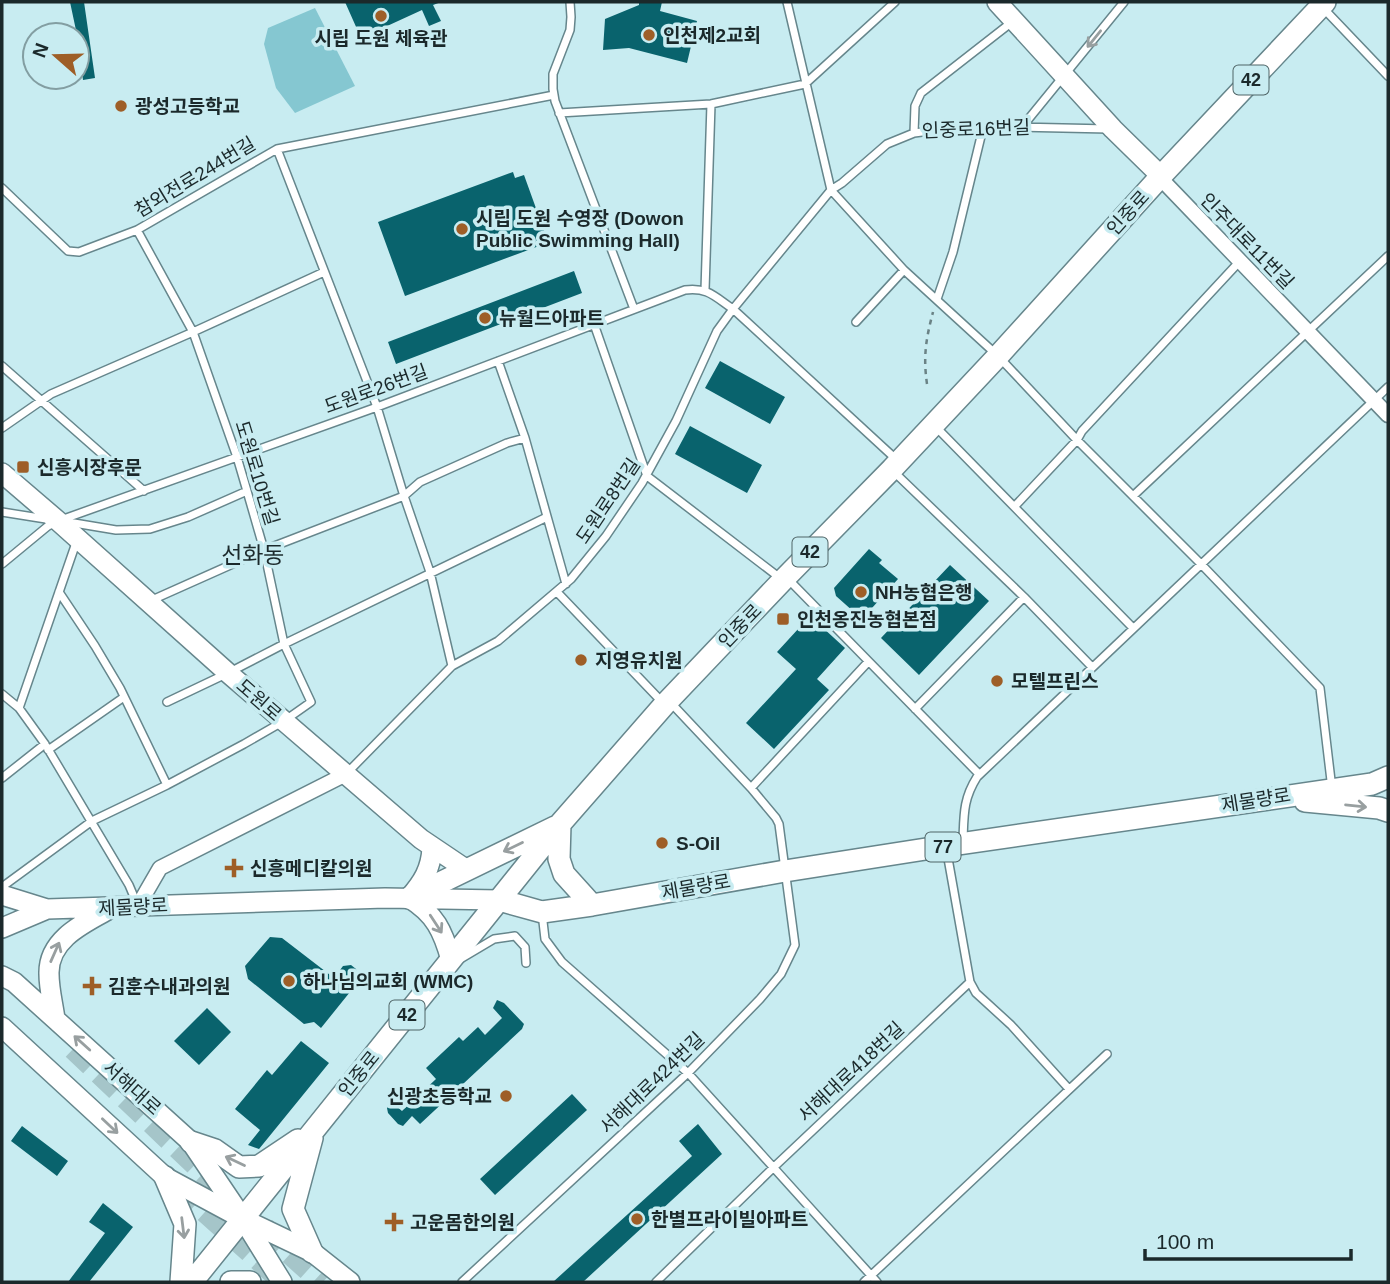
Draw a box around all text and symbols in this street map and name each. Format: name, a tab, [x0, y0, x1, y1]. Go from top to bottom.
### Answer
marker: 시립 도원 체육관	[373, 8, 389, 24]
north arrow	[21, 21, 91, 91]
place label: 인천제2교회	[663, 25, 761, 46]
marker: 인천제2교회	[641, 27, 657, 43]
place label: 시립 도원 체육관	[315, 28, 448, 49]
one-way arrow	[1086, 29, 1102, 47]
text: N	[28, 40, 53, 60]
road number: 42	[1234, 66, 1268, 94]
place label: 광성고등학교	[135, 96, 240, 117]
marker: 광성고등학교	[113, 98, 129, 114]
street label: 인중로16번길	[921, 117, 1031, 141]
street label: 참외전로244번길	[131, 133, 259, 221]
street label: 인중로	[1103, 186, 1153, 240]
street label: 인주대로11번길	[1196, 189, 1298, 293]
place label: 시립 도원 수영장 (Dowon Public Swimming Hall)	[476, 208, 684, 251]
marker: 시립 도원 수영장 (Dowon Public Swimming Hall)	[454, 221, 470, 237]
place label: 뉴월드아파트	[499, 308, 604, 329]
marker: 뉴월드아파트	[477, 310, 493, 326]
street label: 도원로26번길	[321, 361, 431, 417]
street label: 도원로10번길	[231, 418, 283, 528]
street label: 도원로8번길	[572, 455, 644, 547]
place label: 신흥시장후문	[37, 457, 142, 478]
marker: 신흥시장후문	[15, 459, 31, 475]
road number: 42	[792, 538, 828, 566]
district label: 선화동	[221, 542, 285, 568]
place label: NH농협은행	[875, 582, 972, 603]
marker: NH농협은행	[853, 584, 869, 600]
street label: 인중로	[714, 600, 766, 652]
place label: 인천옹진농협본점	[797, 609, 937, 630]
marker: 인천옹진농협본점	[775, 611, 791, 627]
place label: 지영유치원	[595, 650, 682, 671]
marker: 지영유치원	[573, 652, 589, 668]
place label: 모텔프린스	[1011, 671, 1098, 692]
marker: 모텔프린스	[989, 673, 1005, 689]
street label: 도원로	[232, 675, 286, 725]
street label: 제물량로	[1220, 784, 1292, 816]
one-way arrow	[1345, 800, 1367, 813]
road number: 77	[926, 832, 960, 862]
place label: S-Oil	[676, 833, 720, 854]
marker: S-Oil	[654, 835, 670, 851]
one-way arrow	[503, 841, 524, 854]
marker: 신흥메디칼의원	[224, 858, 244, 878]
place label: 신흥메디칼의원	[250, 858, 372, 879]
street label: 제물량로	[660, 871, 732, 903]
street label: 제물량로	[98, 895, 168, 919]
one-way arrow	[430, 914, 444, 934]
one-way arrow	[49, 942, 62, 963]
place label: 하나님의교회 (WMC)	[303, 971, 473, 992]
marker: 하나님의교회 (WMC)	[281, 973, 297, 989]
marker: 김훈수내과의원	[82, 976, 102, 996]
place label: 김훈수내과의원	[108, 976, 230, 997]
road number: 42	[390, 1000, 424, 1030]
street label: 서해대로418번길	[794, 1018, 908, 1126]
street label: 서해대로424번길	[596, 1028, 708, 1138]
one-way arrow	[74, 1035, 91, 1052]
street label: 인중로	[334, 1047, 384, 1101]
street label: 서해대로	[99, 1057, 165, 1119]
place label: 신광초등학교	[387, 1086, 492, 1107]
marker: 신광초등학교	[498, 1088, 514, 1104]
one-way arrow	[101, 1118, 118, 1135]
one-way arrow	[224, 1154, 245, 1167]
place label: 한별프라이빌아파트	[651, 1209, 808, 1230]
marker: 한별프라이빌아파트	[629, 1211, 645, 1227]
marker: 고운몸한의원	[384, 1212, 404, 1232]
place label: 고운몸한의원	[410, 1212, 515, 1233]
one-way arrow	[177, 1216, 190, 1239]
scale bar	[1145, 1218, 1352, 1262]
text: 100 m	[1156, 1230, 1214, 1253]

